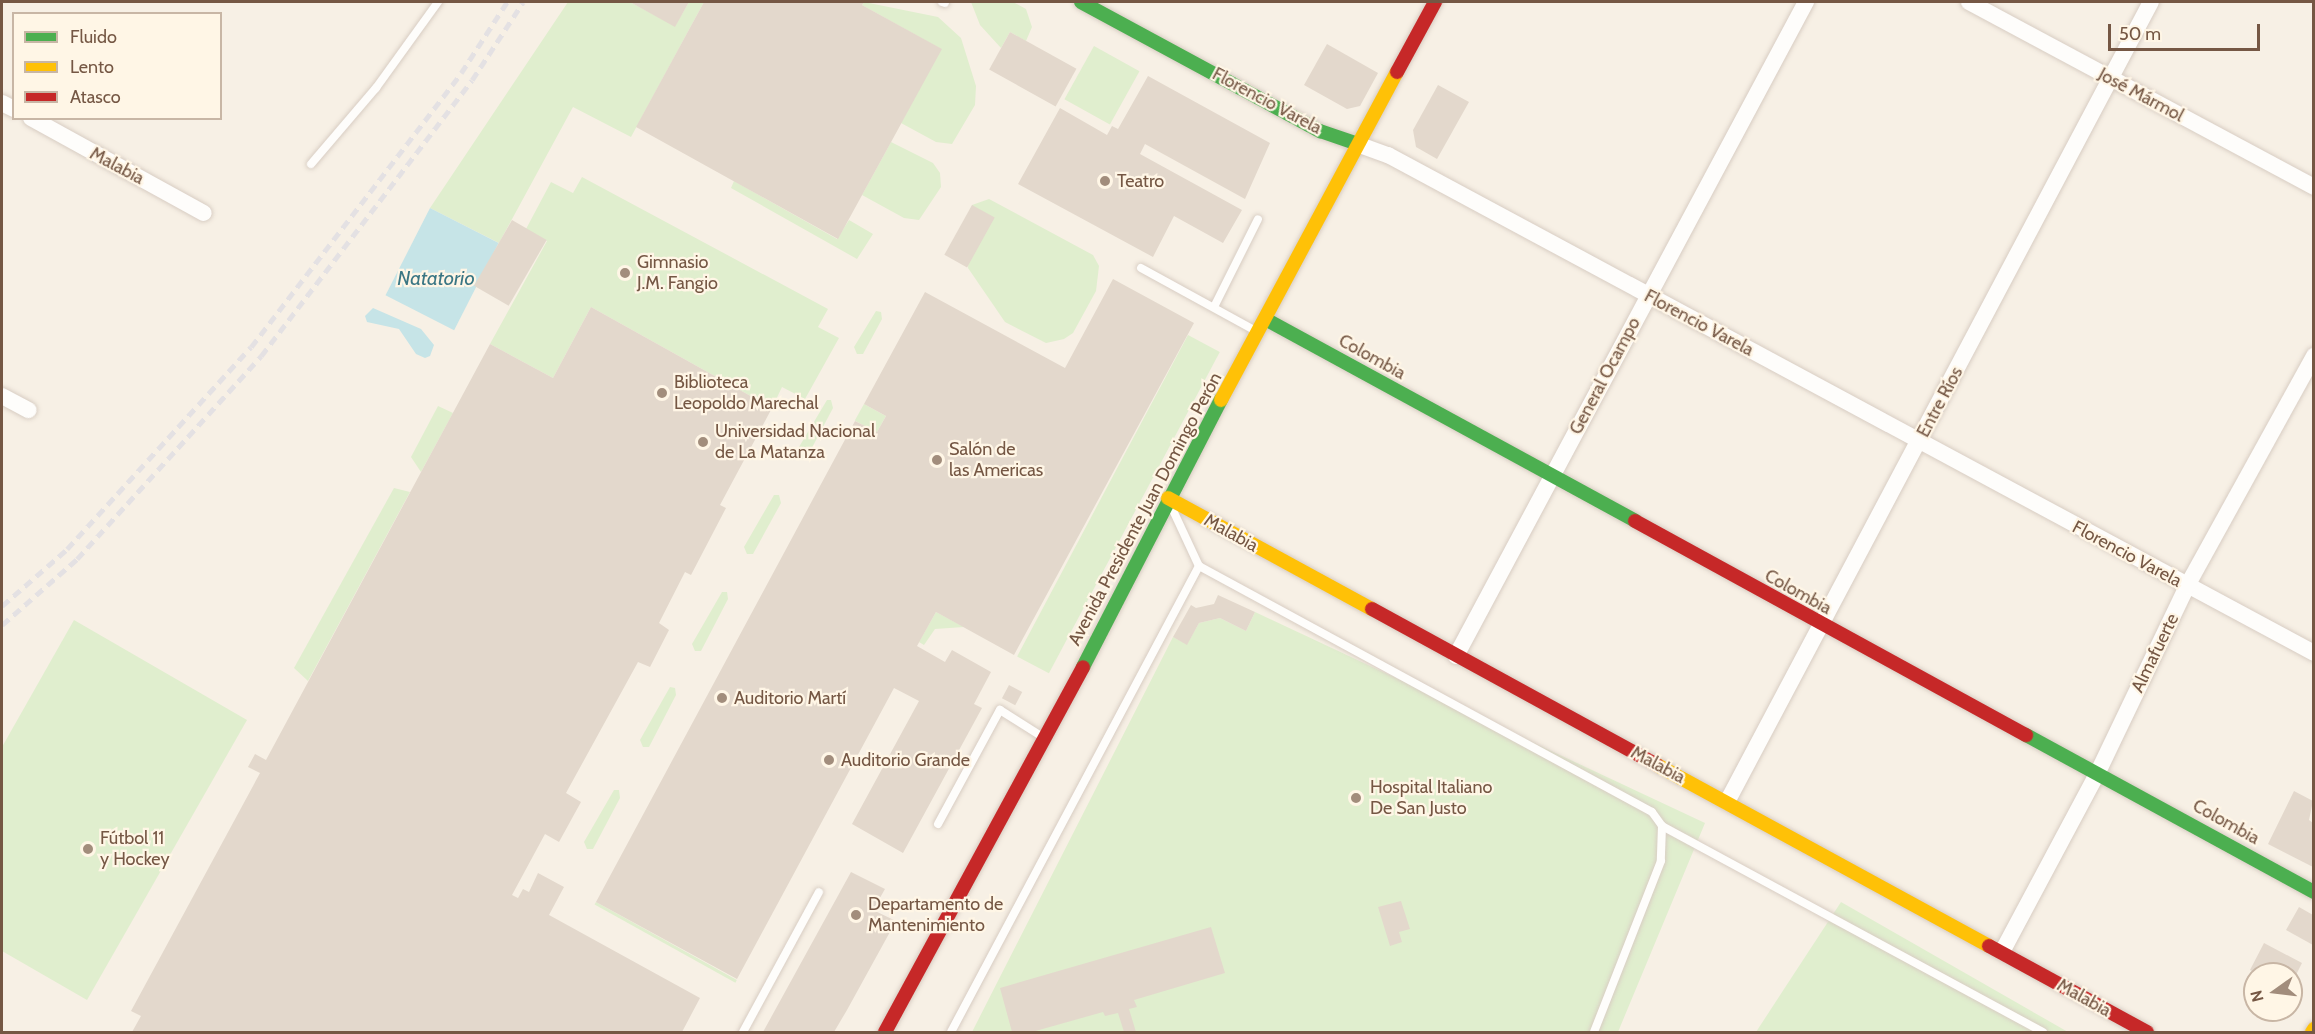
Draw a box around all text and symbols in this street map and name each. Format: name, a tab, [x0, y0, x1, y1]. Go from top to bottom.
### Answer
legend	[12, 12, 222, 120]
scale bar	[2111, 12, 2262, 50]
text: 50 m	[2119, 23, 2161, 45]
text: Fluido	[70, 26, 117, 48]
text: Lento	[70, 56, 114, 78]
street label: Florencio Varela	[1209, 63, 1325, 139]
street label: José Mármol	[2095, 63, 2187, 127]
text: Atasco	[70, 86, 121, 108]
street label: Malabia	[86, 143, 148, 189]
place label: Teatro	[1117, 170, 1164, 192]
marker: Teatro	[1098, 174, 1112, 188]
place label: Gimnasio J.M. Fangio	[637, 252, 718, 294]
water label: Natatorio	[397, 266, 475, 290]
marker: Gimnasio J.M. Fangio	[618, 266, 632, 280]
street label: Florencio Varela	[1641, 285, 1757, 361]
street label: General Ocampo	[1565, 314, 1645, 438]
street label: Colombia	[1335, 330, 1409, 384]
street label: Entre Ríos	[1913, 363, 1967, 441]
street label: Avenida Presidente Juan Domingo Perón	[1064, 369, 1226, 649]
place label: Biblioteca Leopoldo Marechal	[674, 372, 819, 415]
marker: Biblioteca Leopoldo Marechal	[655, 386, 669, 400]
place label: Universidad Nacional de La Matanza	[715, 421, 875, 464]
marker: Universidad Nacional de La Matanza	[696, 435, 710, 449]
place label: Salón de las Americas	[949, 439, 1043, 482]
marker: Salón de las Americas	[930, 453, 944, 467]
street label: Malabia	[1200, 509, 1262, 557]
street label: Florencio Varela	[2069, 516, 2185, 592]
street label: Colombia	[1761, 565, 1835, 619]
street label: Almafuerte	[2127, 610, 2183, 696]
place label: Auditorio Martí	[734, 687, 846, 709]
marker: Auditorio Martí	[715, 691, 729, 705]
street label: Malabia	[1627, 742, 1689, 788]
place label: Auditorio Grande	[841, 749, 970, 771]
marker: Auditorio Grande	[822, 753, 836, 767]
place label: Hospital Italiano De San Justo	[1370, 777, 1492, 820]
marker: Hospital Italiano De San Justo	[1347, 789, 1365, 807]
street label: Colombia	[2189, 795, 2263, 849]
place label: Fútbol 11 y Hockey	[100, 828, 170, 870]
marker: Fútbol 11 y Hockey	[81, 842, 95, 856]
place label: Departamento de Mantenimiento	[868, 894, 1003, 936]
marker: Departamento de Mantenimiento	[849, 908, 863, 922]
north arrow	[2243, 962, 2303, 1022]
street label: Malabia	[2053, 974, 2115, 1022]
text: N	[2246, 988, 2268, 1004]

